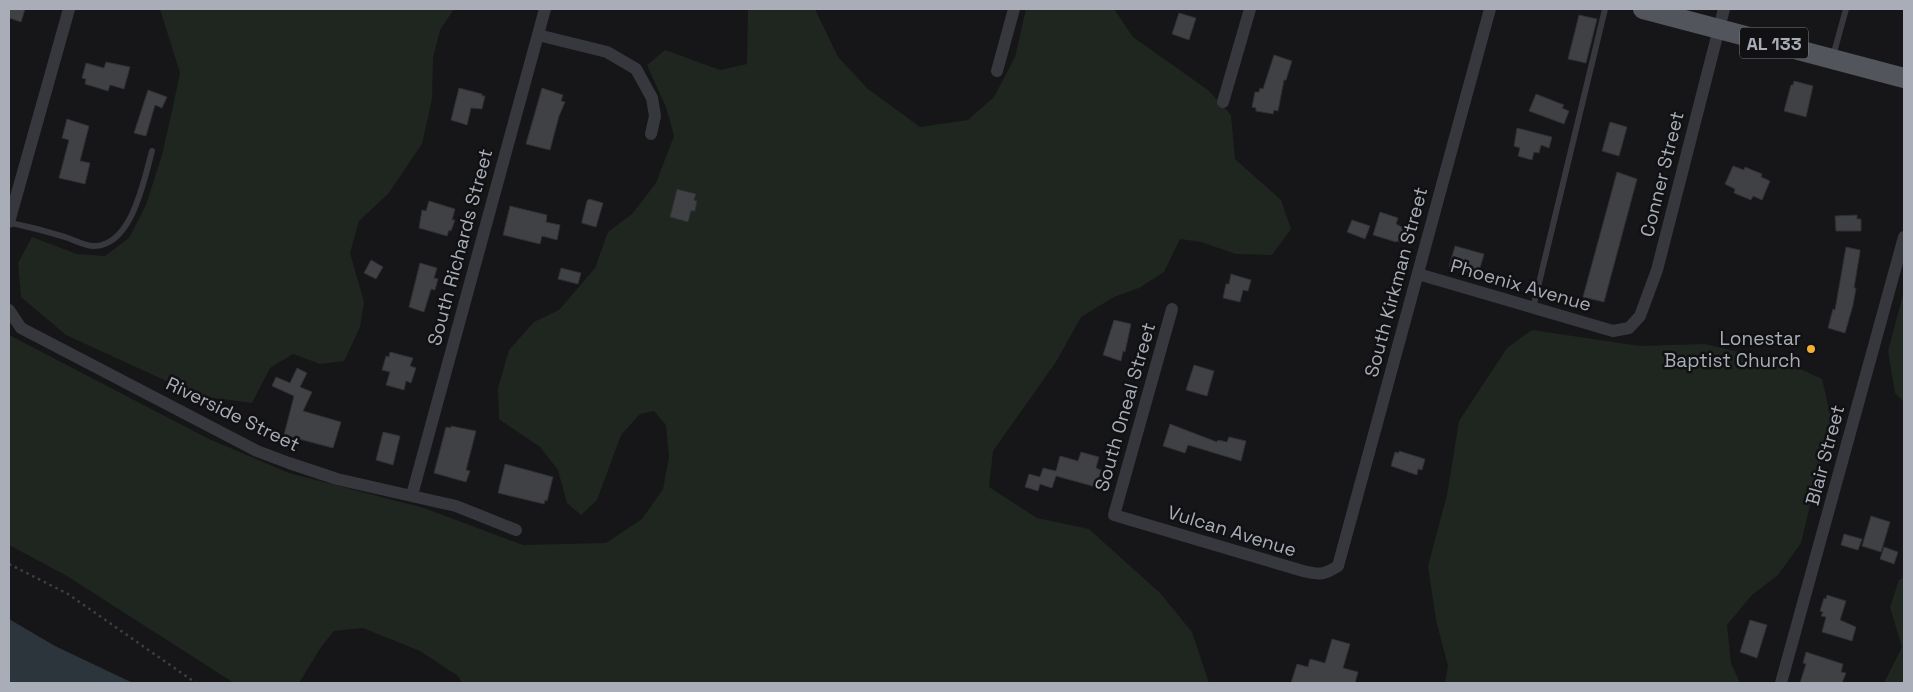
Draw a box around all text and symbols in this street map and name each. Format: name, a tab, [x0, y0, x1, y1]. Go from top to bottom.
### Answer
road number: AL 133	[1740, 28, 1808, 58]
street label: Conner Street	[1634, 109, 1690, 239]
street label: South Richards Street	[422, 146, 498, 348]
street label: South Kirkman Street	[1359, 184, 1433, 380]
street label: Phoenix Avenue	[1448, 253, 1594, 317]
street label: South Oneal Street	[1089, 320, 1161, 494]
place label: Lonestar Baptist Church	[1664, 326, 1801, 373]
marker: Lonestar Baptist Church	[1805, 343, 1817, 355]
street label: Riverside Street	[162, 371, 304, 457]
street label: Blair Street	[1800, 402, 1850, 508]
street label: Vulcan Avenue	[1164, 500, 1300, 562]

